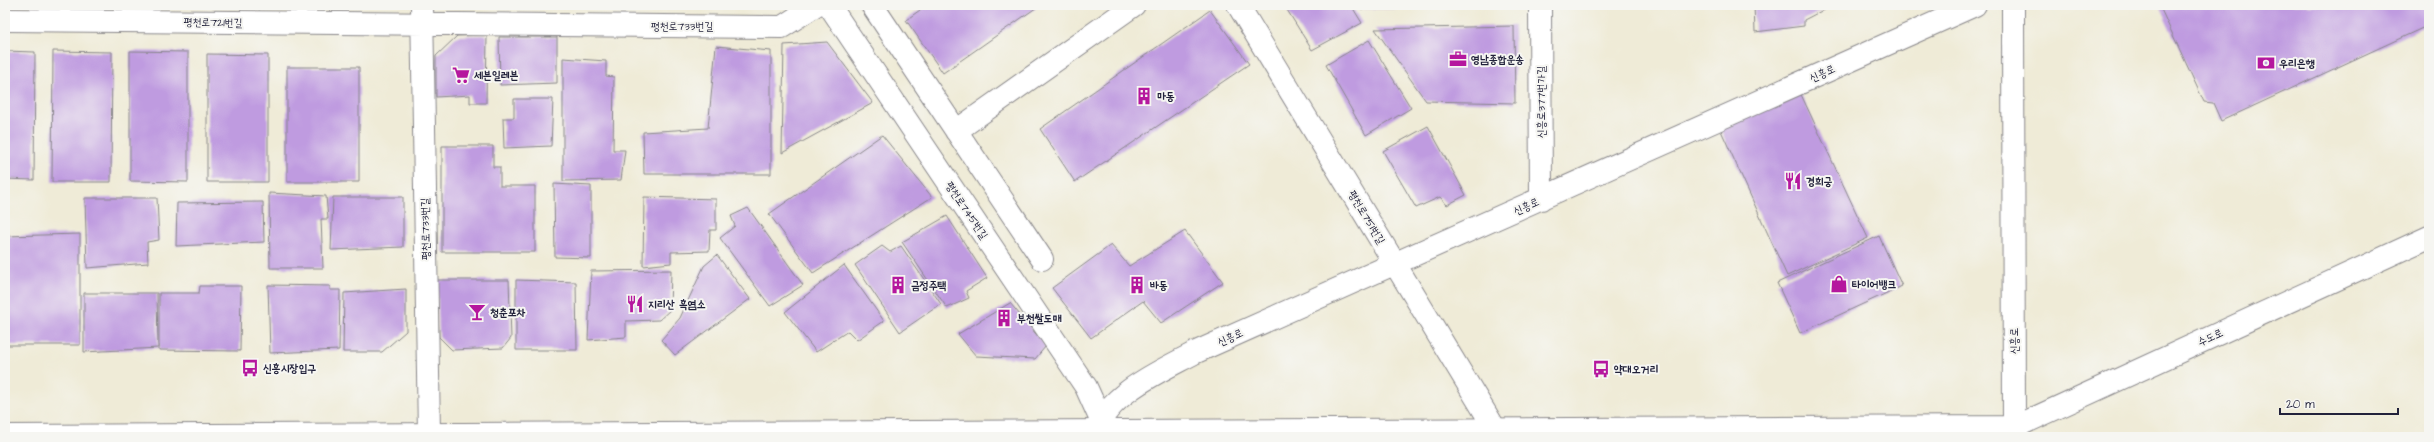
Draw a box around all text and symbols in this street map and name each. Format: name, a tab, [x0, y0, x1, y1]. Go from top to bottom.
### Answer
street label: 평천로721번길	[183, 14, 243, 31]
street label: 평천로733번길	[651, 19, 713, 34]
office icon: 영남종합운송	[1448, 49, 1468, 69]
place label: 영남종합운송	[1471, 52, 1524, 67]
bank icon: 우리은행	[2256, 53, 2276, 73]
place label: 우리은행	[2279, 56, 2315, 71]
street label: 신흥로	[1807, 61, 1838, 86]
supermarket icon: 세븐일레븐	[451, 65, 471, 85]
street label: 신흥로377번가길	[1534, 66, 1549, 138]
place label: 세븐일레븐	[474, 68, 518, 83]
building icon: 마동	[1134, 86, 1154, 106]
place label: 마동	[1157, 89, 1175, 104]
restaurant icon: 경희궁	[1783, 171, 1803, 191]
place label: 경희궁	[1806, 174, 1833, 189]
street label: 평천로745번길	[942, 179, 991, 242]
street label: 평천로751번길	[1345, 188, 1389, 247]
street label: 신흥로	[1511, 194, 1542, 219]
street label: 평천로733번길	[417, 198, 434, 260]
shop icon: 타이어뱅크	[1829, 274, 1849, 294]
building icon: 금정주택	[888, 275, 908, 295]
building icon: 바동	[1127, 275, 1147, 295]
place label: 타이어뱅크	[1852, 277, 1896, 292]
place label: 금정주택	[911, 278, 947, 293]
place label: 바동	[1150, 278, 1168, 293]
restaurant icon: 지리산 흑염소	[625, 294, 645, 314]
place label: 지리산 흑염소	[648, 297, 706, 312]
bar icon: 청춘포차	[467, 302, 487, 322]
place label: 청춘포차	[490, 305, 526, 320]
building icon: 부천쌀도매	[994, 308, 1014, 328]
place label: 부천쌀도매	[1017, 311, 1061, 326]
street label: 신흥로	[1215, 325, 1246, 350]
street label: 수도로	[2195, 325, 2226, 350]
street label: 신흥로	[2007, 328, 2022, 354]
bus stop icon: 신흥시장입구	[240, 358, 260, 378]
bus stop icon: 약대오거리	[1591, 359, 1611, 379]
place label: 신흥시장입구	[263, 361, 316, 376]
place label: 약대오거리	[1614, 362, 1658, 377]
scale bar	[2280, 390, 2398, 416]
text: 20 m	[2286, 396, 2315, 413]

